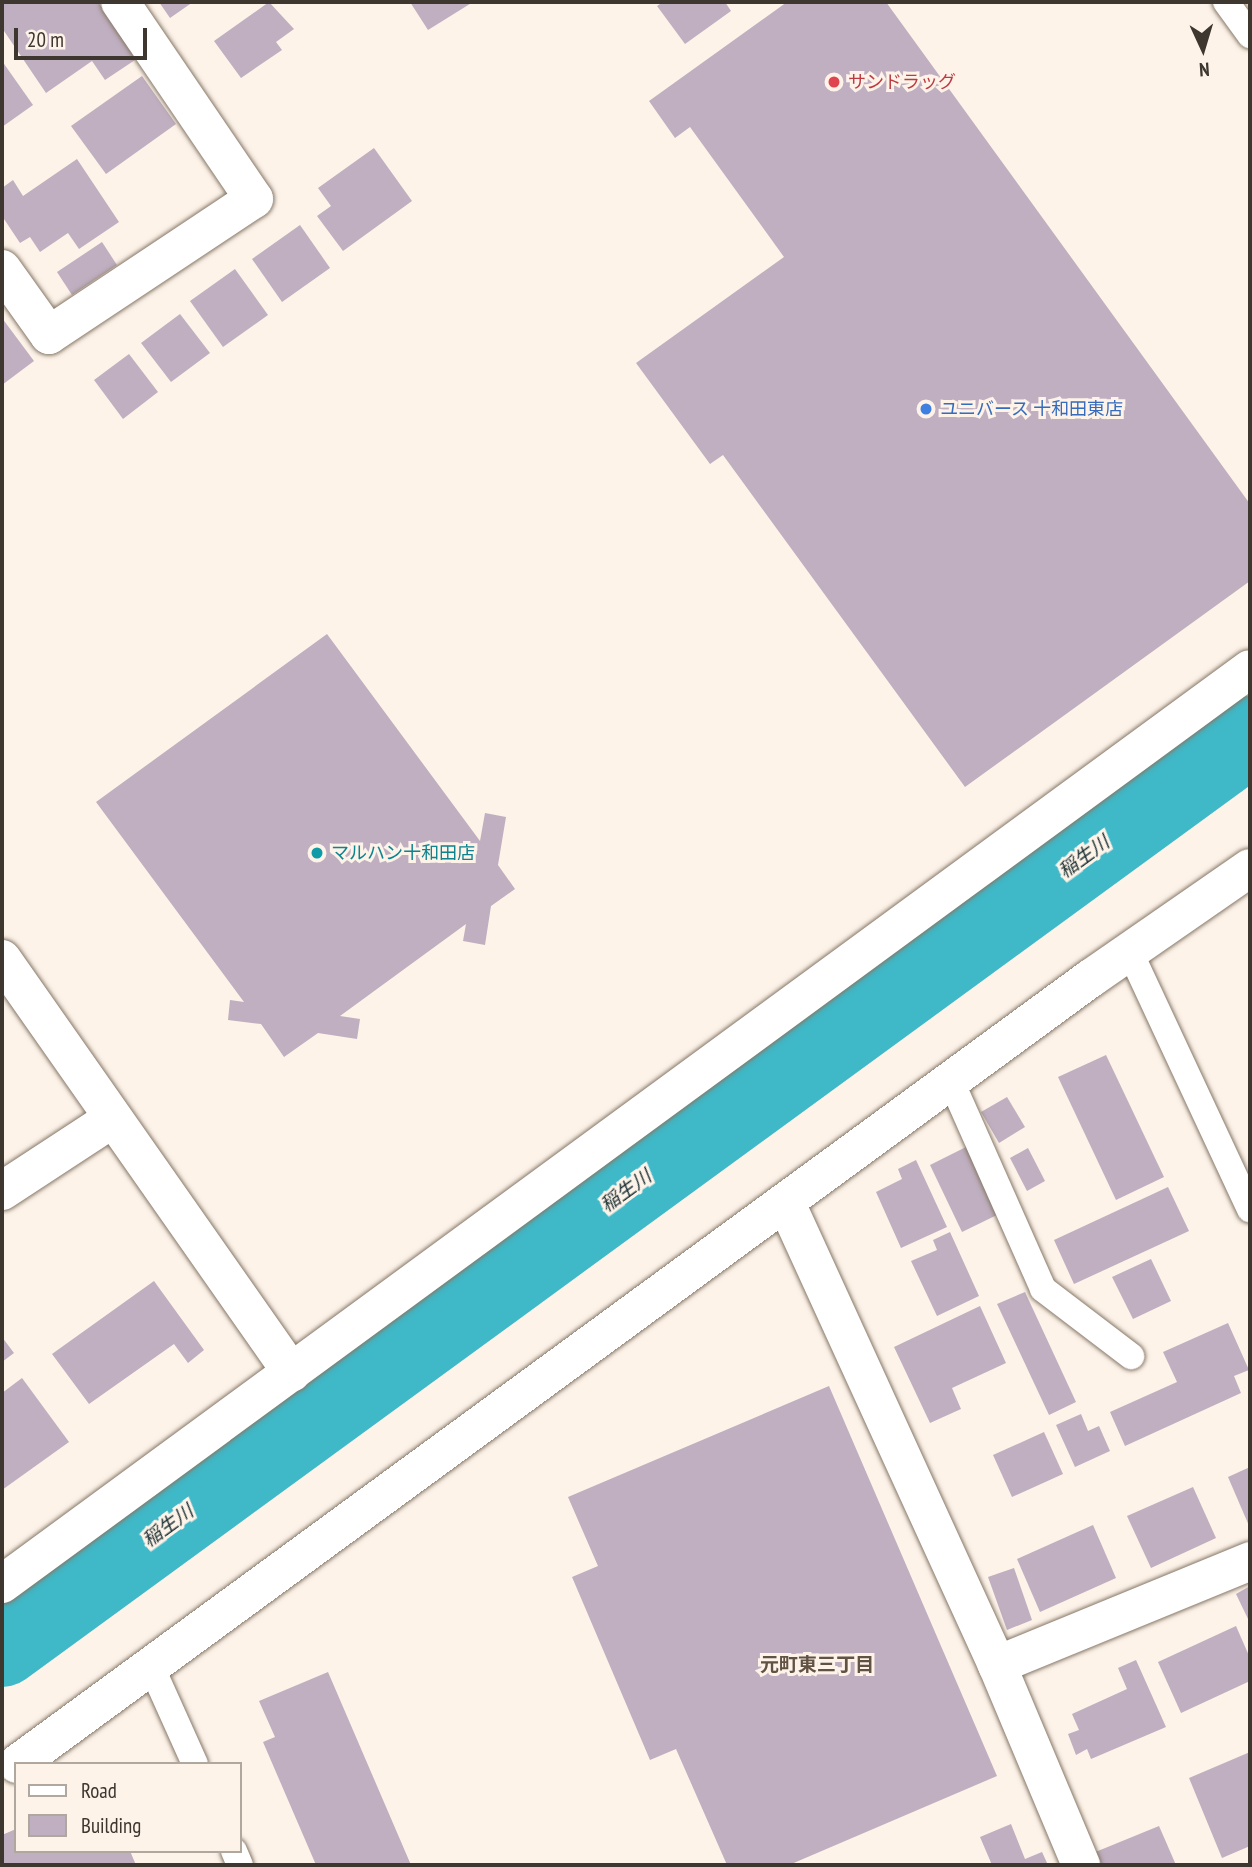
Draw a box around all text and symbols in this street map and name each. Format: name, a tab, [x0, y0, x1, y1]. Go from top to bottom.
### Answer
scale bar	[18, 14, 150, 58]
north arrow	[1168, 14, 1238, 84]
text: 20 m	[27, 26, 64, 53]
text: N	[1199, 58, 1210, 82]
place label: サンドラッグ	[848, 71, 956, 93]
marker: サンドラッグ	[826, 74, 842, 90]
place label: ユニバース 十和田東店	[940, 398, 1124, 420]
marker: ユニバース 十和田東店	[918, 401, 934, 417]
water label: 稲生川	[1054, 831, 1114, 883]
place label: マルハン十和田店	[331, 842, 475, 864]
marker: マルハン十和田店	[309, 845, 325, 861]
water label: 稲生川	[596, 1165, 656, 1217]
water label: 稲生川	[138, 1500, 198, 1552]
district label: 元町東三丁目	[760, 1654, 874, 1676]
legend	[14, 1762, 242, 1853]
text: Road	[81, 1777, 117, 1804]
text: Building	[81, 1812, 141, 1839]

